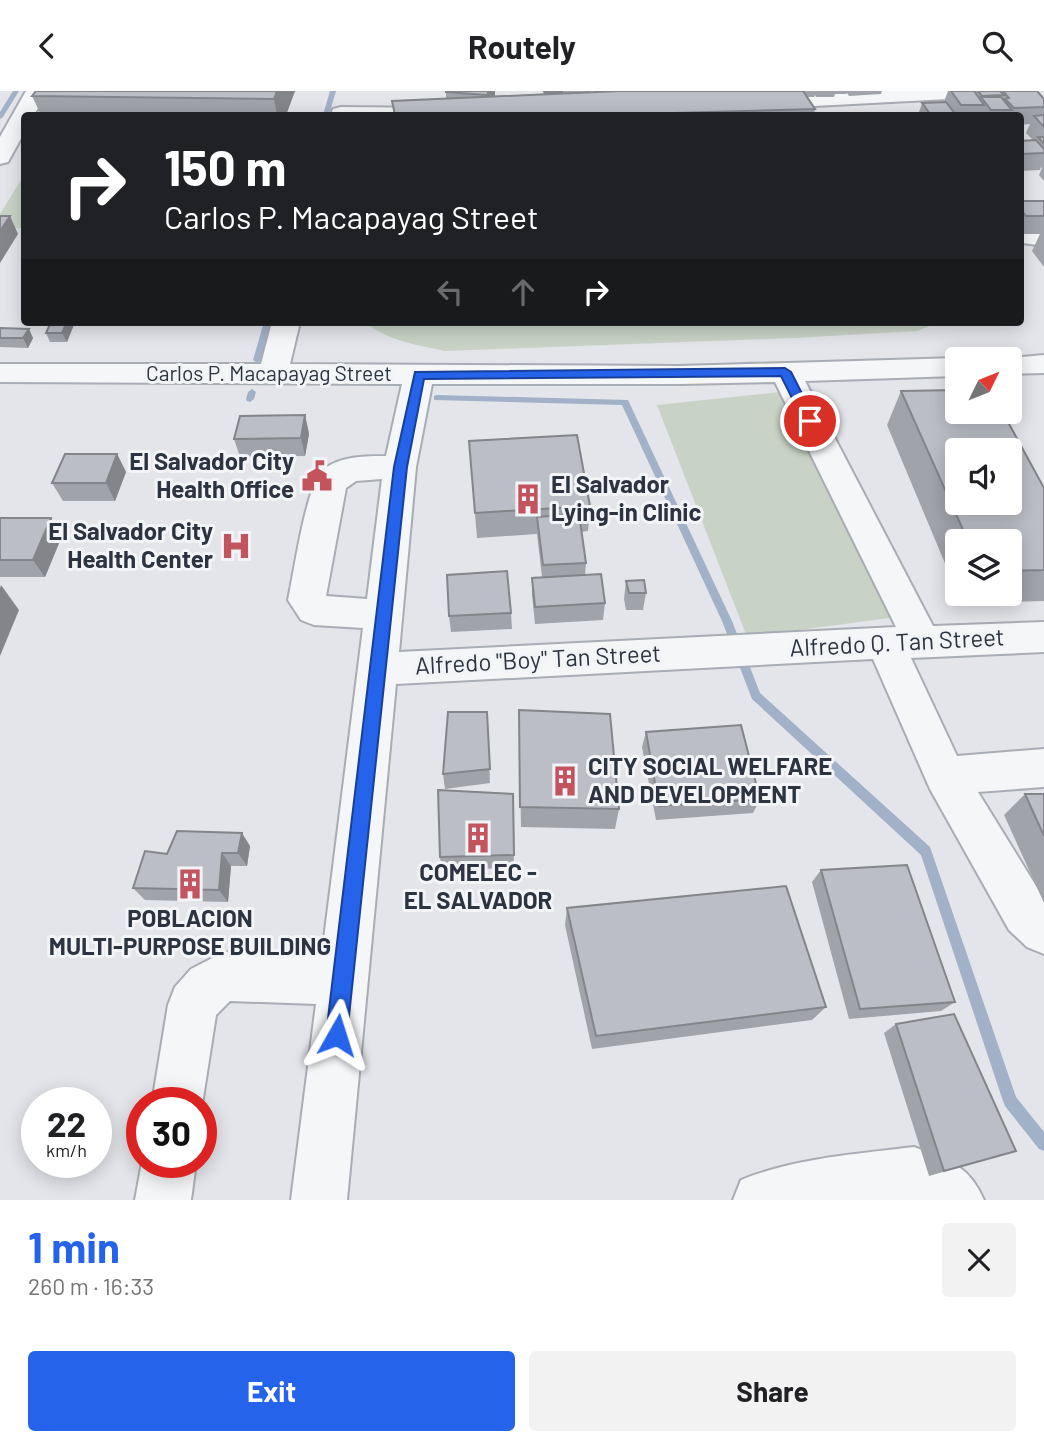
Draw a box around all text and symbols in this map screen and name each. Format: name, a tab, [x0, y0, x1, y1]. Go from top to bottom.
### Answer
icon: back	[28, 27, 66, 65]
text: Routely	[468, 27, 576, 65]
icon: search	[978, 27, 1016, 65]
text: 150 m	[164, 137, 286, 196]
icon: right	[49, 140, 140, 231]
text: Carlos P. Macapayag Street	[164, 197, 539, 235]
icon: left	[431, 273, 469, 311]
icon: ahead	[504, 273, 542, 311]
icon: right	[577, 273, 615, 311]
north arrow	[945, 347, 1022, 423]
map controls	[945, 347, 1022, 606]
street label: Carlos P. Macapayag Street	[146, 360, 392, 385]
pin	[780, 391, 840, 451]
icon: arrive	[791, 402, 829, 440]
button: sound	[945, 438, 1022, 515]
place label: El Salvador City Health Office	[129, 446, 294, 503]
public building icon: El Salvador City Health Office	[300, 459, 334, 493]
place label: El Salvador Lying-in Clinic	[551, 469, 701, 526]
building icon: El Salvador Lying-in Clinic	[511, 482, 545, 516]
place label: El Salvador City Health Center	[48, 516, 213, 573]
hospital icon: El Salvador City Health Center	[219, 529, 253, 563]
button: layers	[945, 529, 1022, 606]
street label: Alfredo Q. Tan Street	[789, 621, 1005, 662]
street label: Alfredo "Boy" Tan Street	[414, 638, 662, 679]
place label: CITY SOCIAL WELFARE AND DEVELOPMENT	[588, 751, 832, 808]
building icon: CITY SOCIAL WELFARE AND DEVELOPMENT	[548, 764, 582, 798]
building icon: COMELEC - EL SALVADOR	[461, 821, 495, 855]
place label: COMELEC - EL SALVADOR	[404, 857, 552, 914]
building icon: POBLACION MULTI-PURPOSE BUILDING	[173, 867, 207, 901]
place label: POBLACION MULTI-PURPOSE BUILDING	[49, 903, 331, 960]
position arrow	[300, 998, 374, 1072]
speed limit sign: 30	[126, 1087, 217, 1178]
text: 22	[47, 1102, 86, 1144]
text: km/h	[46, 1139, 87, 1161]
text: 1 min	[28, 1221, 120, 1271]
button: close	[942, 1223, 1016, 1297]
text: 260 m · 16:33	[28, 1272, 154, 1300]
button: Exit	[28, 1351, 515, 1431]
button: Share	[529, 1351, 1016, 1431]

